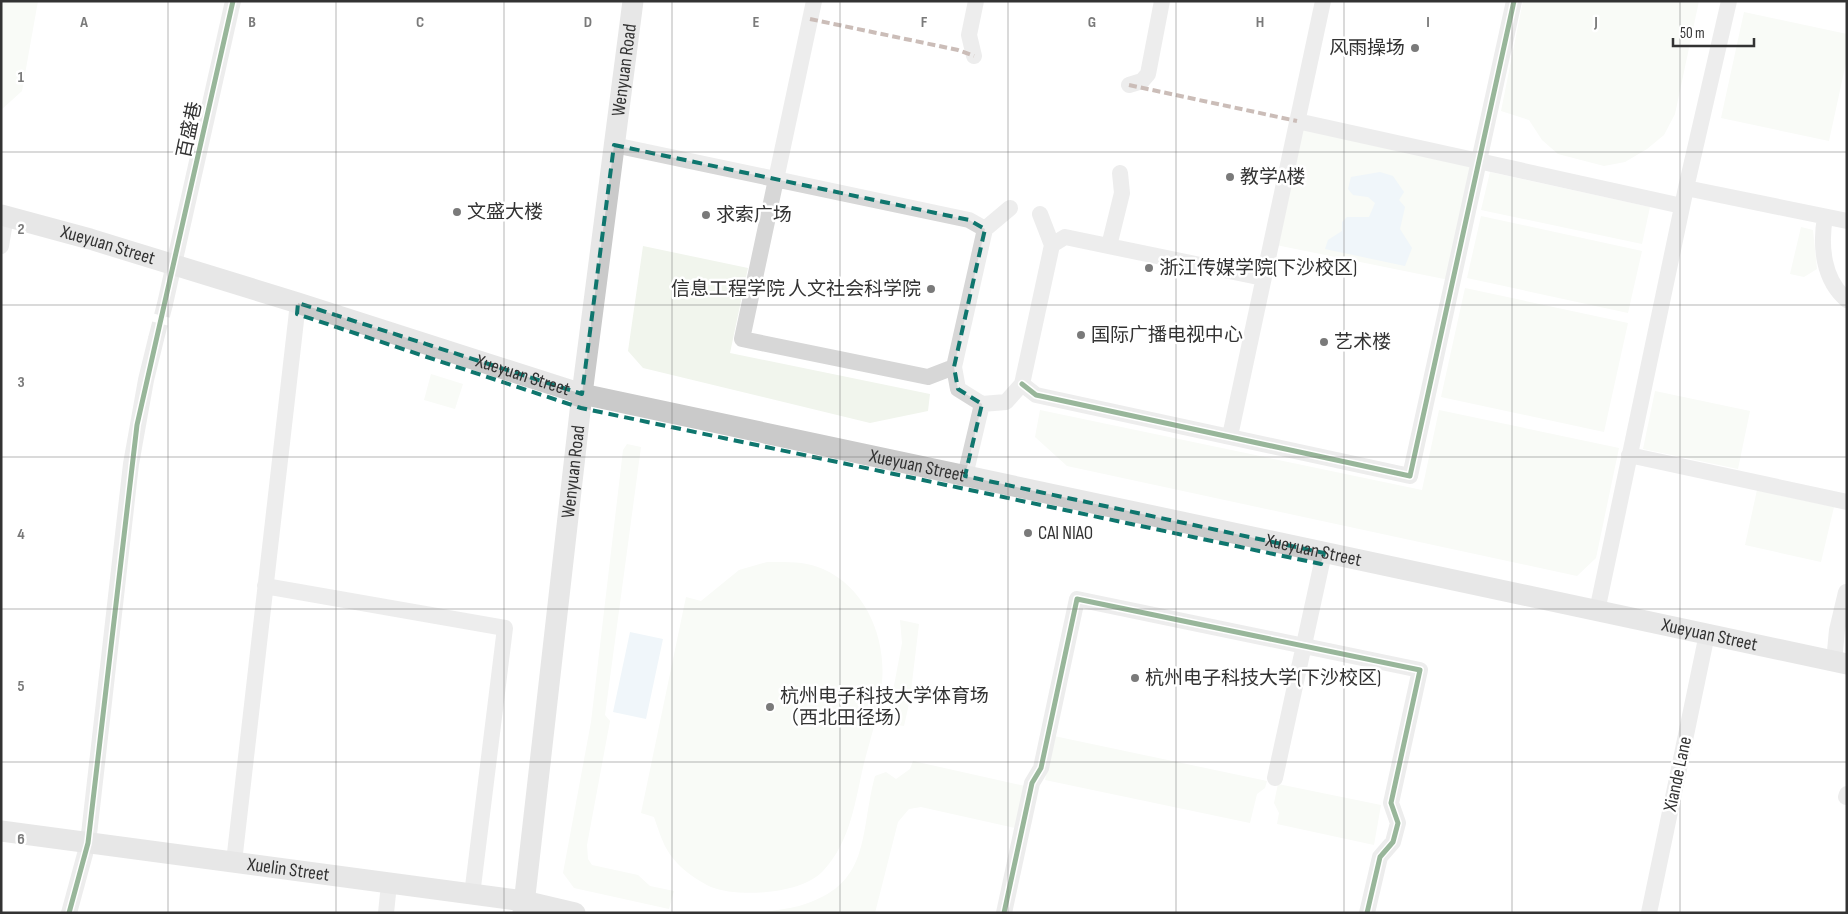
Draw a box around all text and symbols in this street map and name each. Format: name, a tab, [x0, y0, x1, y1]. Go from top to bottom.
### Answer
text: A	[79, 13, 88, 32]
text: B	[248, 13, 256, 32]
text: C	[416, 13, 424, 32]
text: D	[584, 13, 592, 32]
text: E	[753, 13, 760, 32]
text: F	[921, 13, 928, 32]
text: G	[1088, 13, 1096, 32]
text: H	[1256, 13, 1264, 32]
text: I	[1426, 13, 1430, 32]
text: J	[1593, 13, 1598, 32]
scale bar	[1673, 15, 1754, 47]
street label: Wenyuan Road	[607, 22, 641, 118]
text: 50 m	[1680, 24, 1705, 43]
place label: 风雨操场	[1329, 37, 1405, 60]
marker: 风雨操场	[1409, 42, 1421, 54]
text: 1	[18, 68, 25, 87]
street label: 百盛巷	[173, 100, 207, 160]
place label: 教学A楼	[1240, 166, 1305, 189]
marker: 教学A楼	[1224, 171, 1236, 183]
place label: 文盛大楼	[467, 201, 543, 224]
place label: 求索广场	[716, 204, 792, 227]
marker: 文盛大楼	[451, 206, 463, 218]
marker: 求索广场	[700, 209, 712, 221]
text: 2	[17, 220, 25, 239]
street label: Xueyuan Street	[57, 220, 158, 270]
place label: 浙江传媒学院(下沙校区)	[1159, 257, 1357, 280]
marker: 浙江传媒学院(下沙校区)	[1143, 262, 1155, 274]
place label: 信息工程学院 人文社会科学院	[671, 278, 921, 301]
marker: 信息工程学院 人文社会科学院	[925, 283, 937, 295]
place label: 国际广播电视中心	[1091, 324, 1243, 347]
marker: 国际广播电视中心	[1075, 329, 1087, 341]
place label: 艺术楼	[1334, 331, 1391, 354]
marker: 艺术楼	[1318, 336, 1330, 348]
street label: Xueyuan Street	[472, 349, 573, 401]
text: 3	[17, 373, 25, 392]
street label: Wenyuan Road	[556, 424, 590, 519]
street label: Xueyuan Street	[866, 444, 968, 487]
place label: CAI NIAO	[1038, 522, 1093, 545]
text: 4	[17, 525, 25, 544]
marker: CAI NIAO	[1022, 527, 1034, 539]
street label: Xueyuan Street	[1263, 529, 1364, 572]
street label: Xueyuan Street	[1659, 613, 1760, 656]
place label: 杭州电子科技大学(下沙校区)	[1145, 667, 1381, 690]
marker: 杭州电子科技大学(下沙校区)	[1129, 672, 1141, 684]
text: 5	[17, 677, 25, 696]
place label: 杭州电子科技大学体育场 （西北田径场）	[780, 685, 989, 730]
marker: 杭州电子科技大学体育场 （西北田径场）	[764, 701, 776, 713]
street label: Xiande Lane	[1659, 735, 1697, 814]
text: 6	[17, 830, 25, 849]
street label: Xuelin Street	[245, 852, 331, 886]

